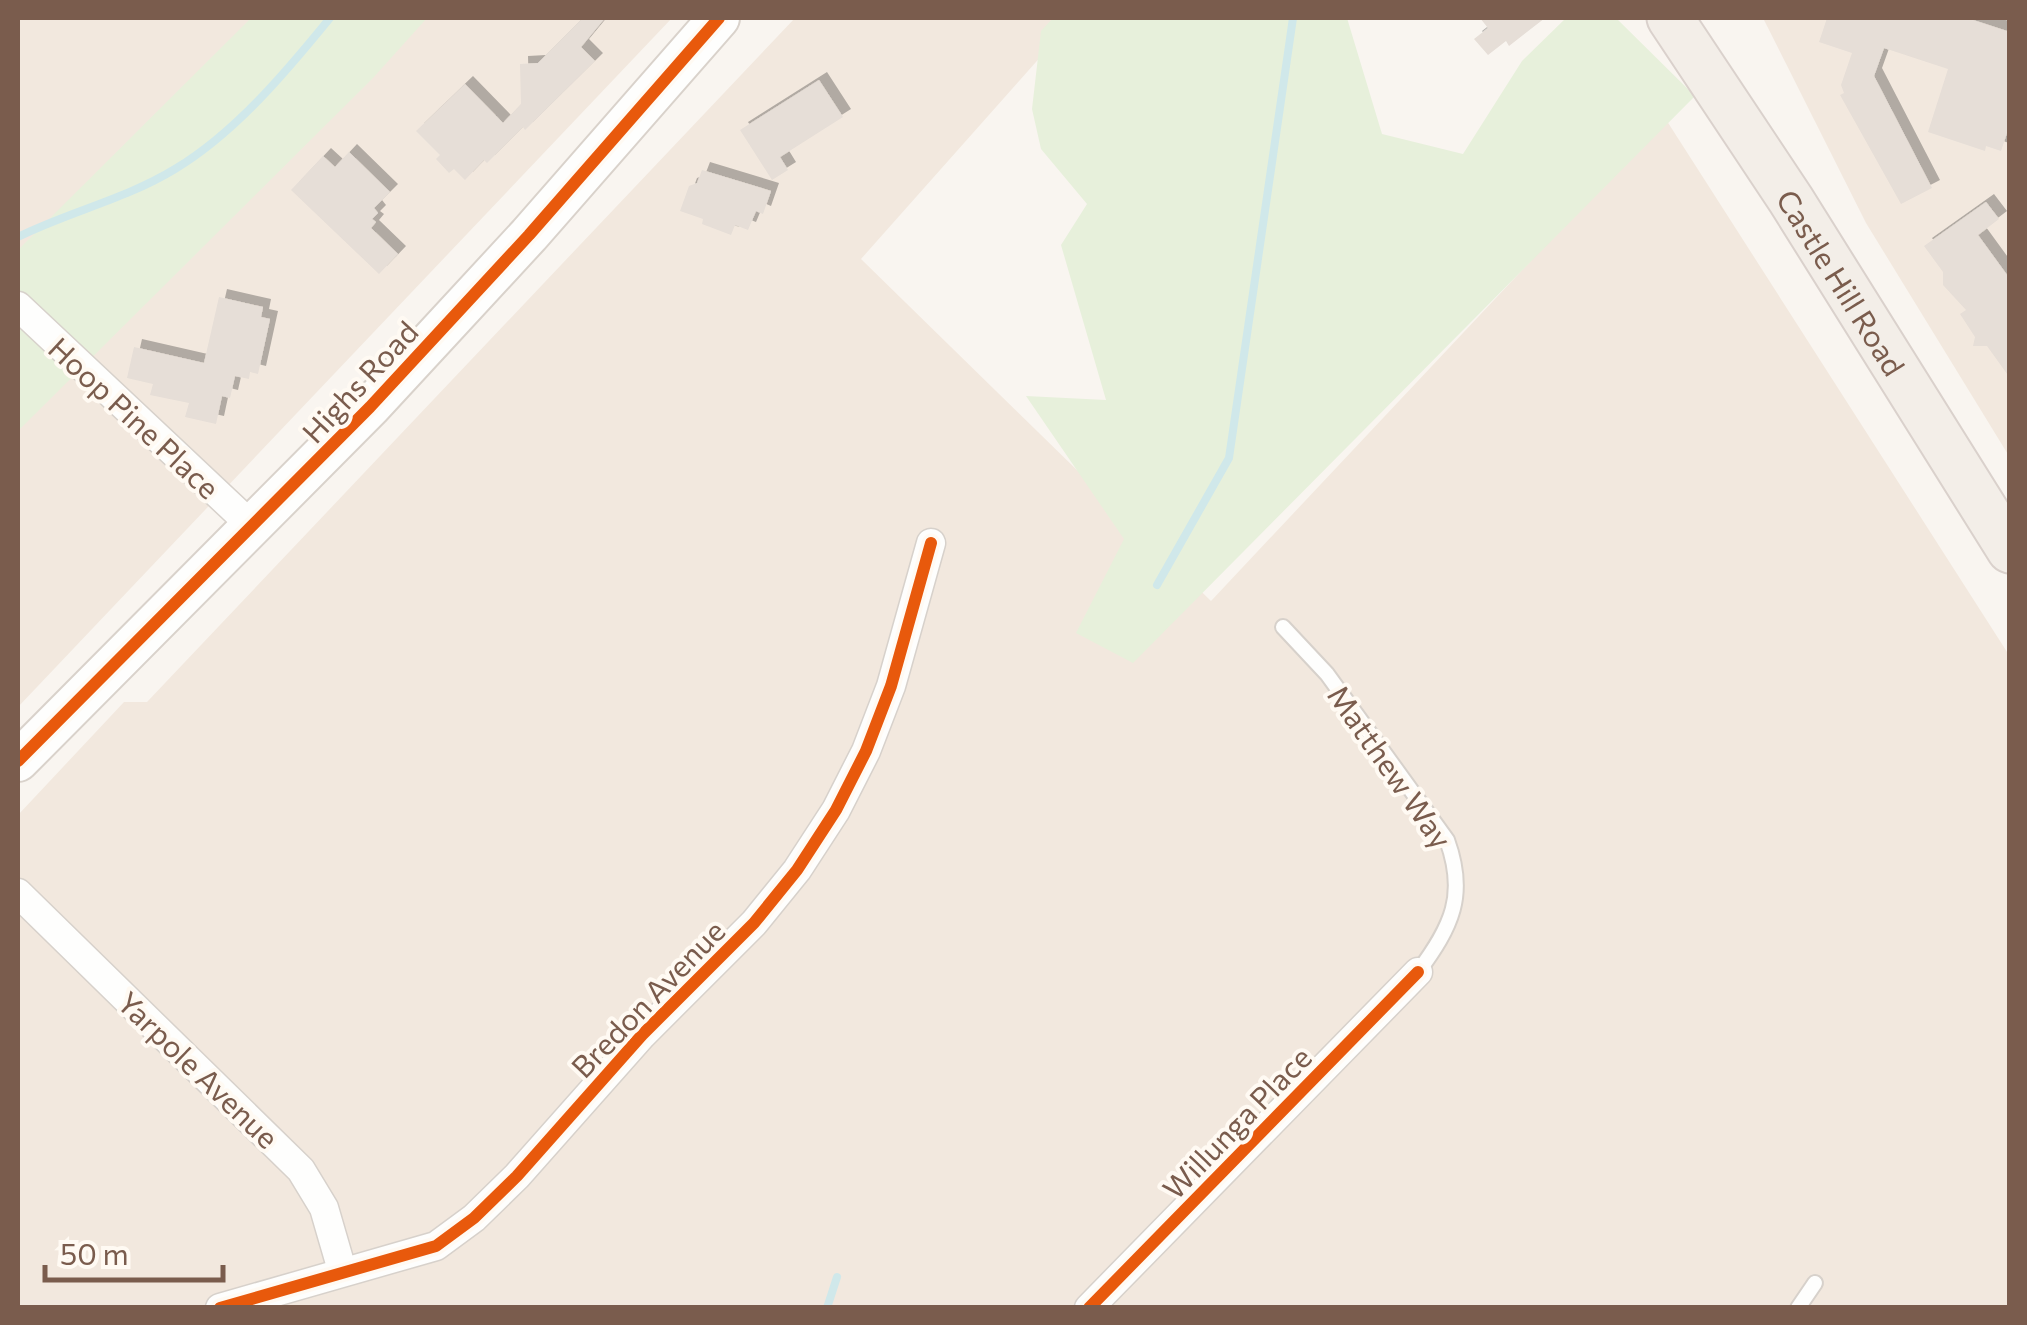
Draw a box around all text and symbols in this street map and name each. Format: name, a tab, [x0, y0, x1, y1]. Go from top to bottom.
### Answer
street label: Castle Hill Road	[1770, 182, 1914, 382]
street label: Highs Road	[293, 312, 425, 450]
street label: Hoop Pine Place	[42, 328, 228, 506]
street label: Matthew Way	[1321, 677, 1461, 855]
street label: Bredon Avenue	[563, 911, 731, 1085]
street label: Yarpole Avenue	[111, 983, 287, 1155]
street label: Willunga Place	[1154, 1038, 1318, 1206]
scale bar	[45, 1220, 222, 1282]
text: 50 m	[60, 1234, 129, 1271]

